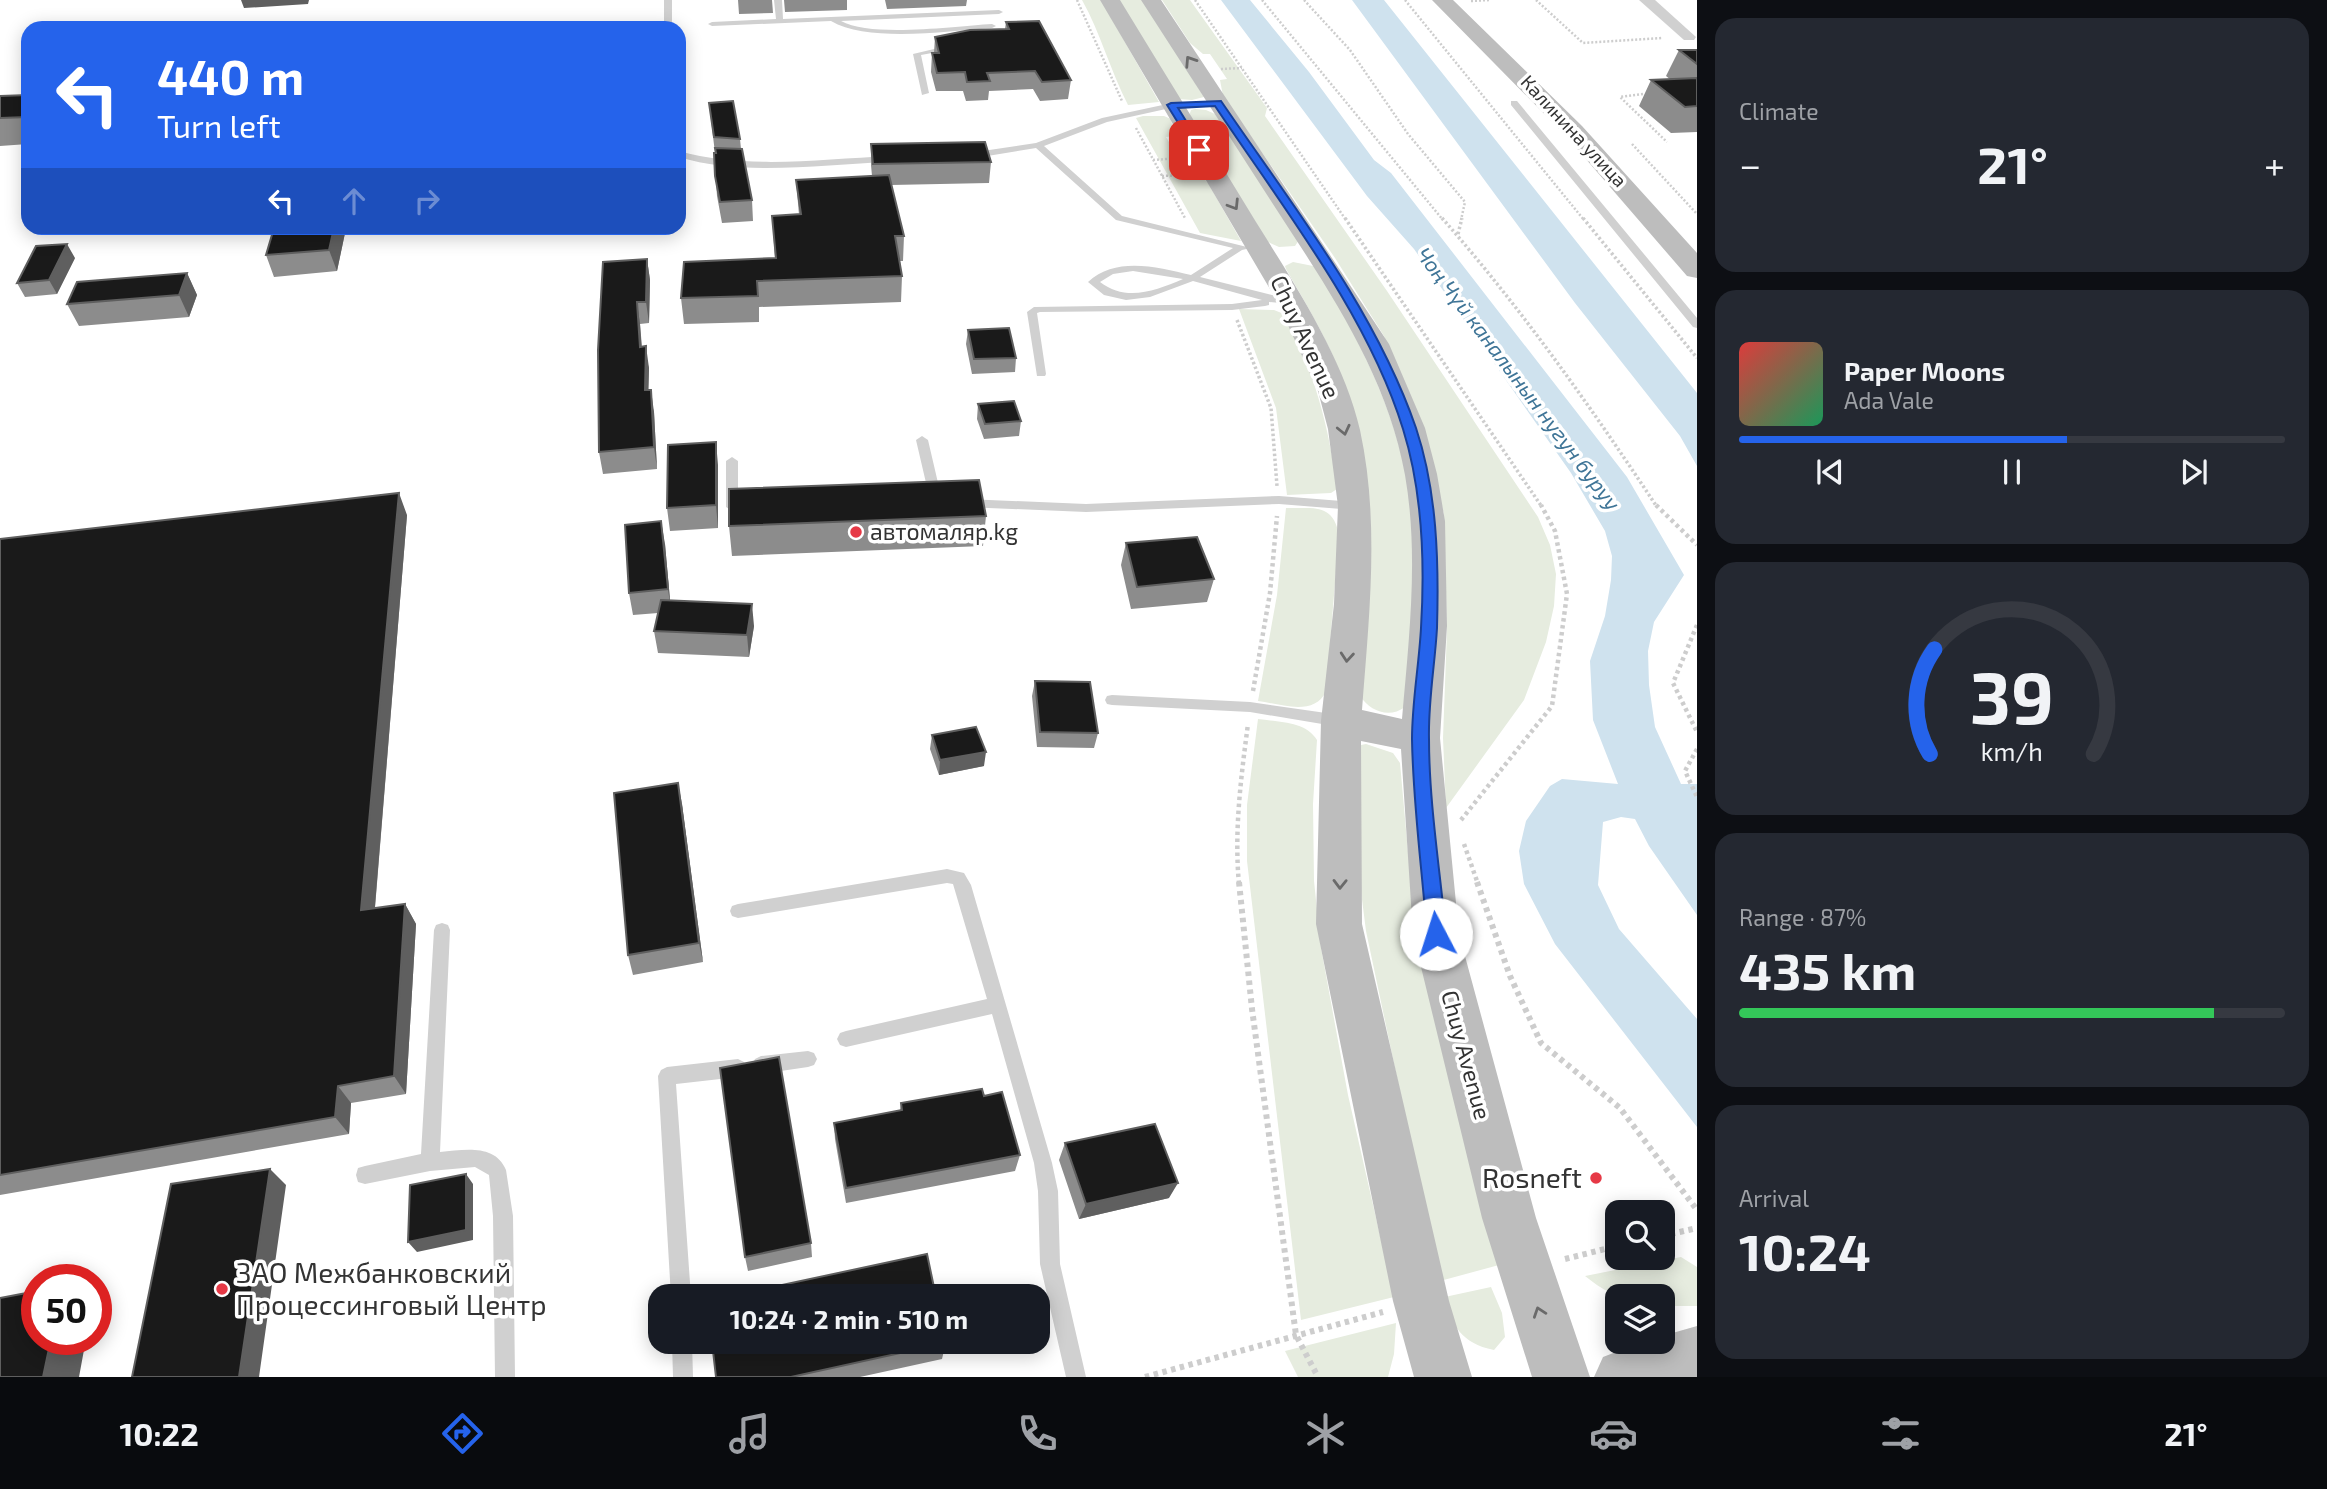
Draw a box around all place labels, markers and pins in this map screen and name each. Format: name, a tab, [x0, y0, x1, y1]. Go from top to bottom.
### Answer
pin	[1169, 120, 1229, 180]
place label: автомаляр.kg	[870, 517, 1018, 545]
marker: автомаляр.kg	[848, 524, 864, 540]
place label: Rosneft	[1482, 1160, 1582, 1194]
marker: Rosneft	[1588, 1170, 1604, 1186]
place label: ЗАО Межбанковский Процессинговый Центр	[236, 1255, 547, 1321]
marker: ЗАО Межбанковский Процессинговый Центр	[214, 1281, 230, 1297]

